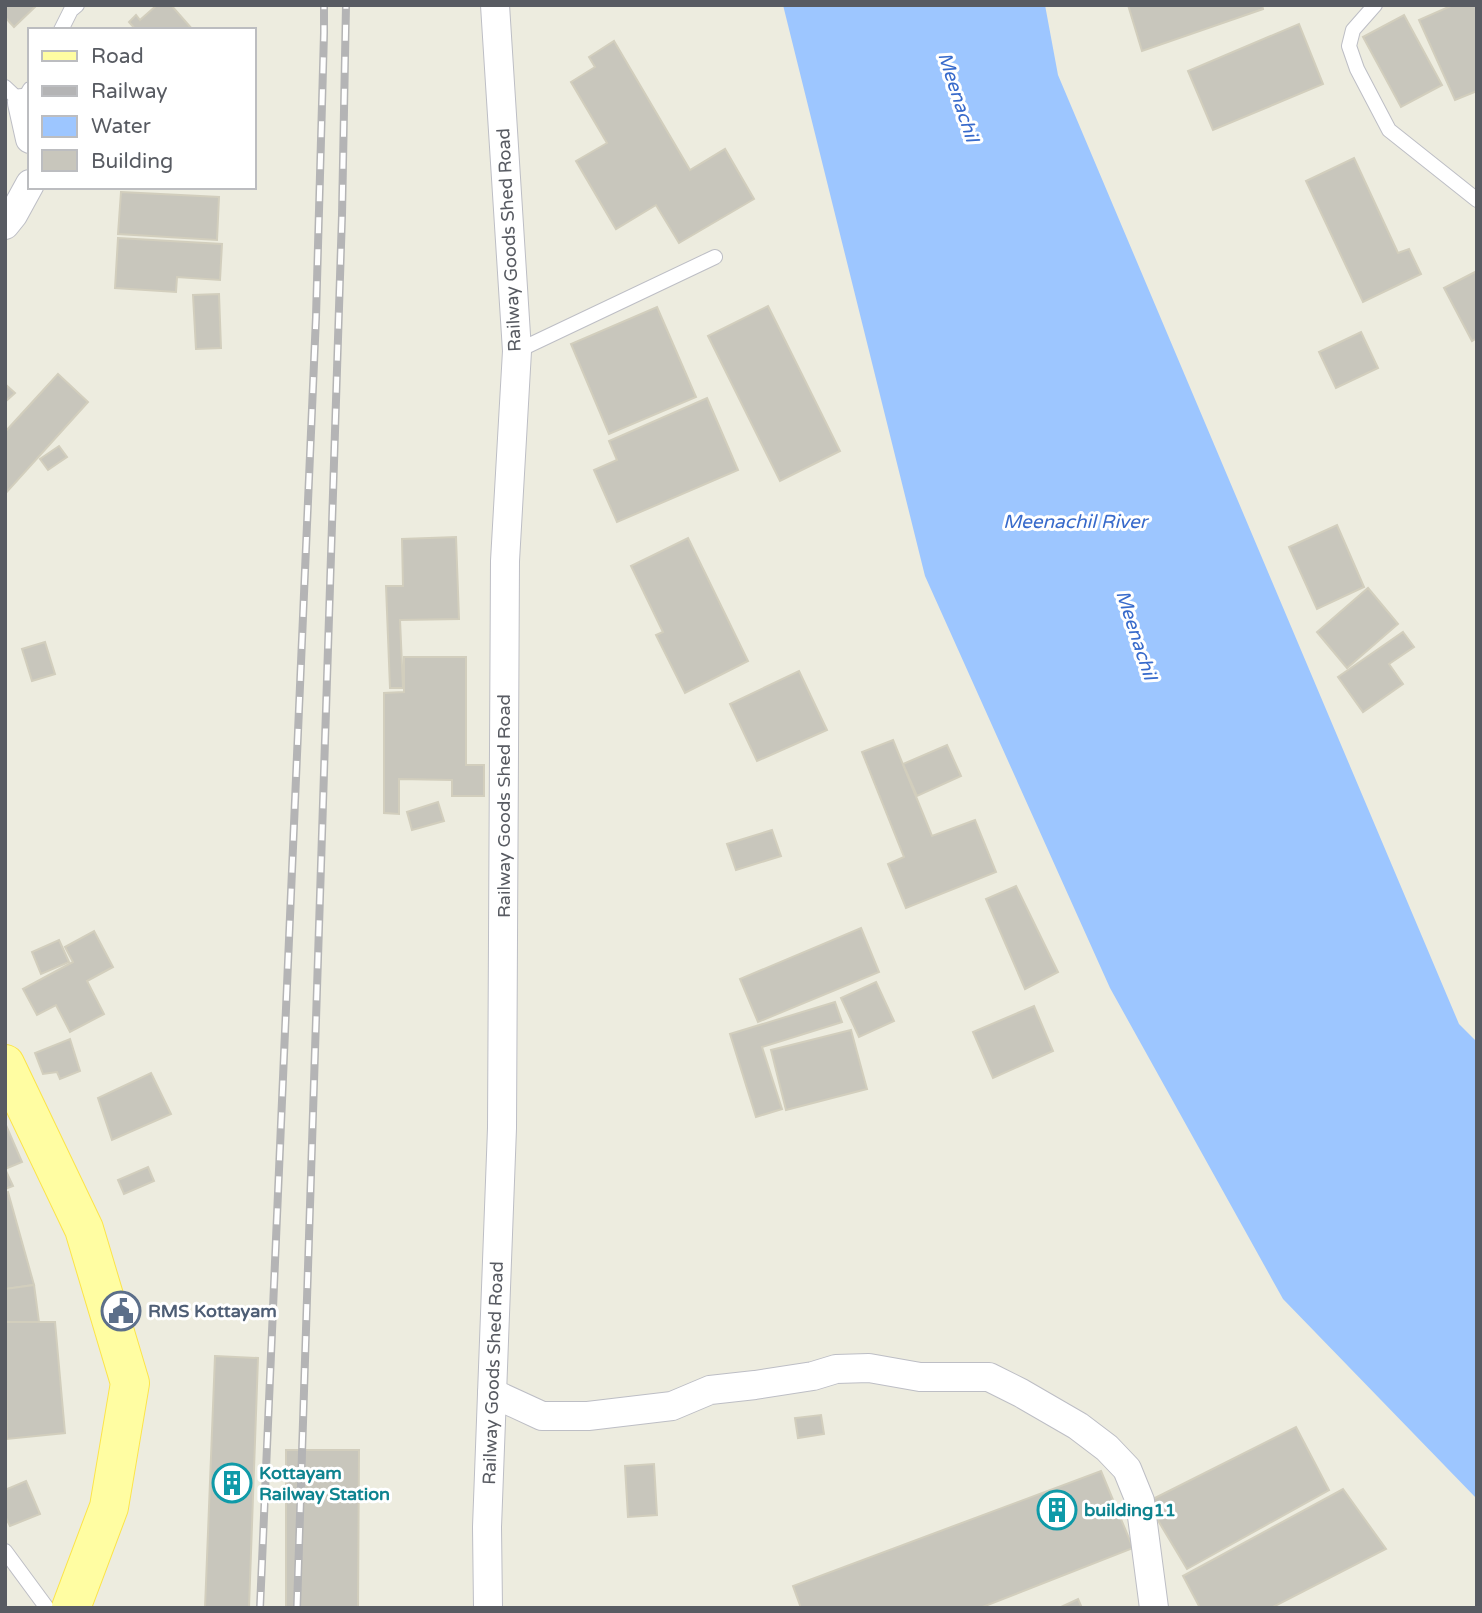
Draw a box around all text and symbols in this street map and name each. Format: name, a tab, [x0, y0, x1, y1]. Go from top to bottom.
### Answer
legend	[28, 28, 256, 189]
text: Road	[91, 44, 144, 69]
water label: Meenachil	[933, 49, 984, 147]
text: Railway	[91, 79, 168, 104]
text: Water	[91, 114, 151, 139]
street label: Railway Goods Shed Road	[492, 128, 526, 352]
text: Building	[91, 149, 173, 174]
water label: Meenachil River	[1003, 511, 1150, 533]
water label: Meenachil	[1111, 587, 1162, 685]
street label: Railway Goods Shed Road	[493, 694, 515, 918]
street label: Railway Goods Shed Road	[478, 1261, 508, 1485]
public building icon: RMS Kottayam	[100, 1290, 142, 1332]
place label: RMS Kottayam	[148, 1300, 277, 1322]
building icon: Kottayam Railway Station	[211, 1462, 253, 1504]
place label: Kottayam Railway Station	[259, 1462, 390, 1505]
building icon: building11	[1036, 1489, 1078, 1531]
place label: building11	[1084, 1499, 1176, 1521]

